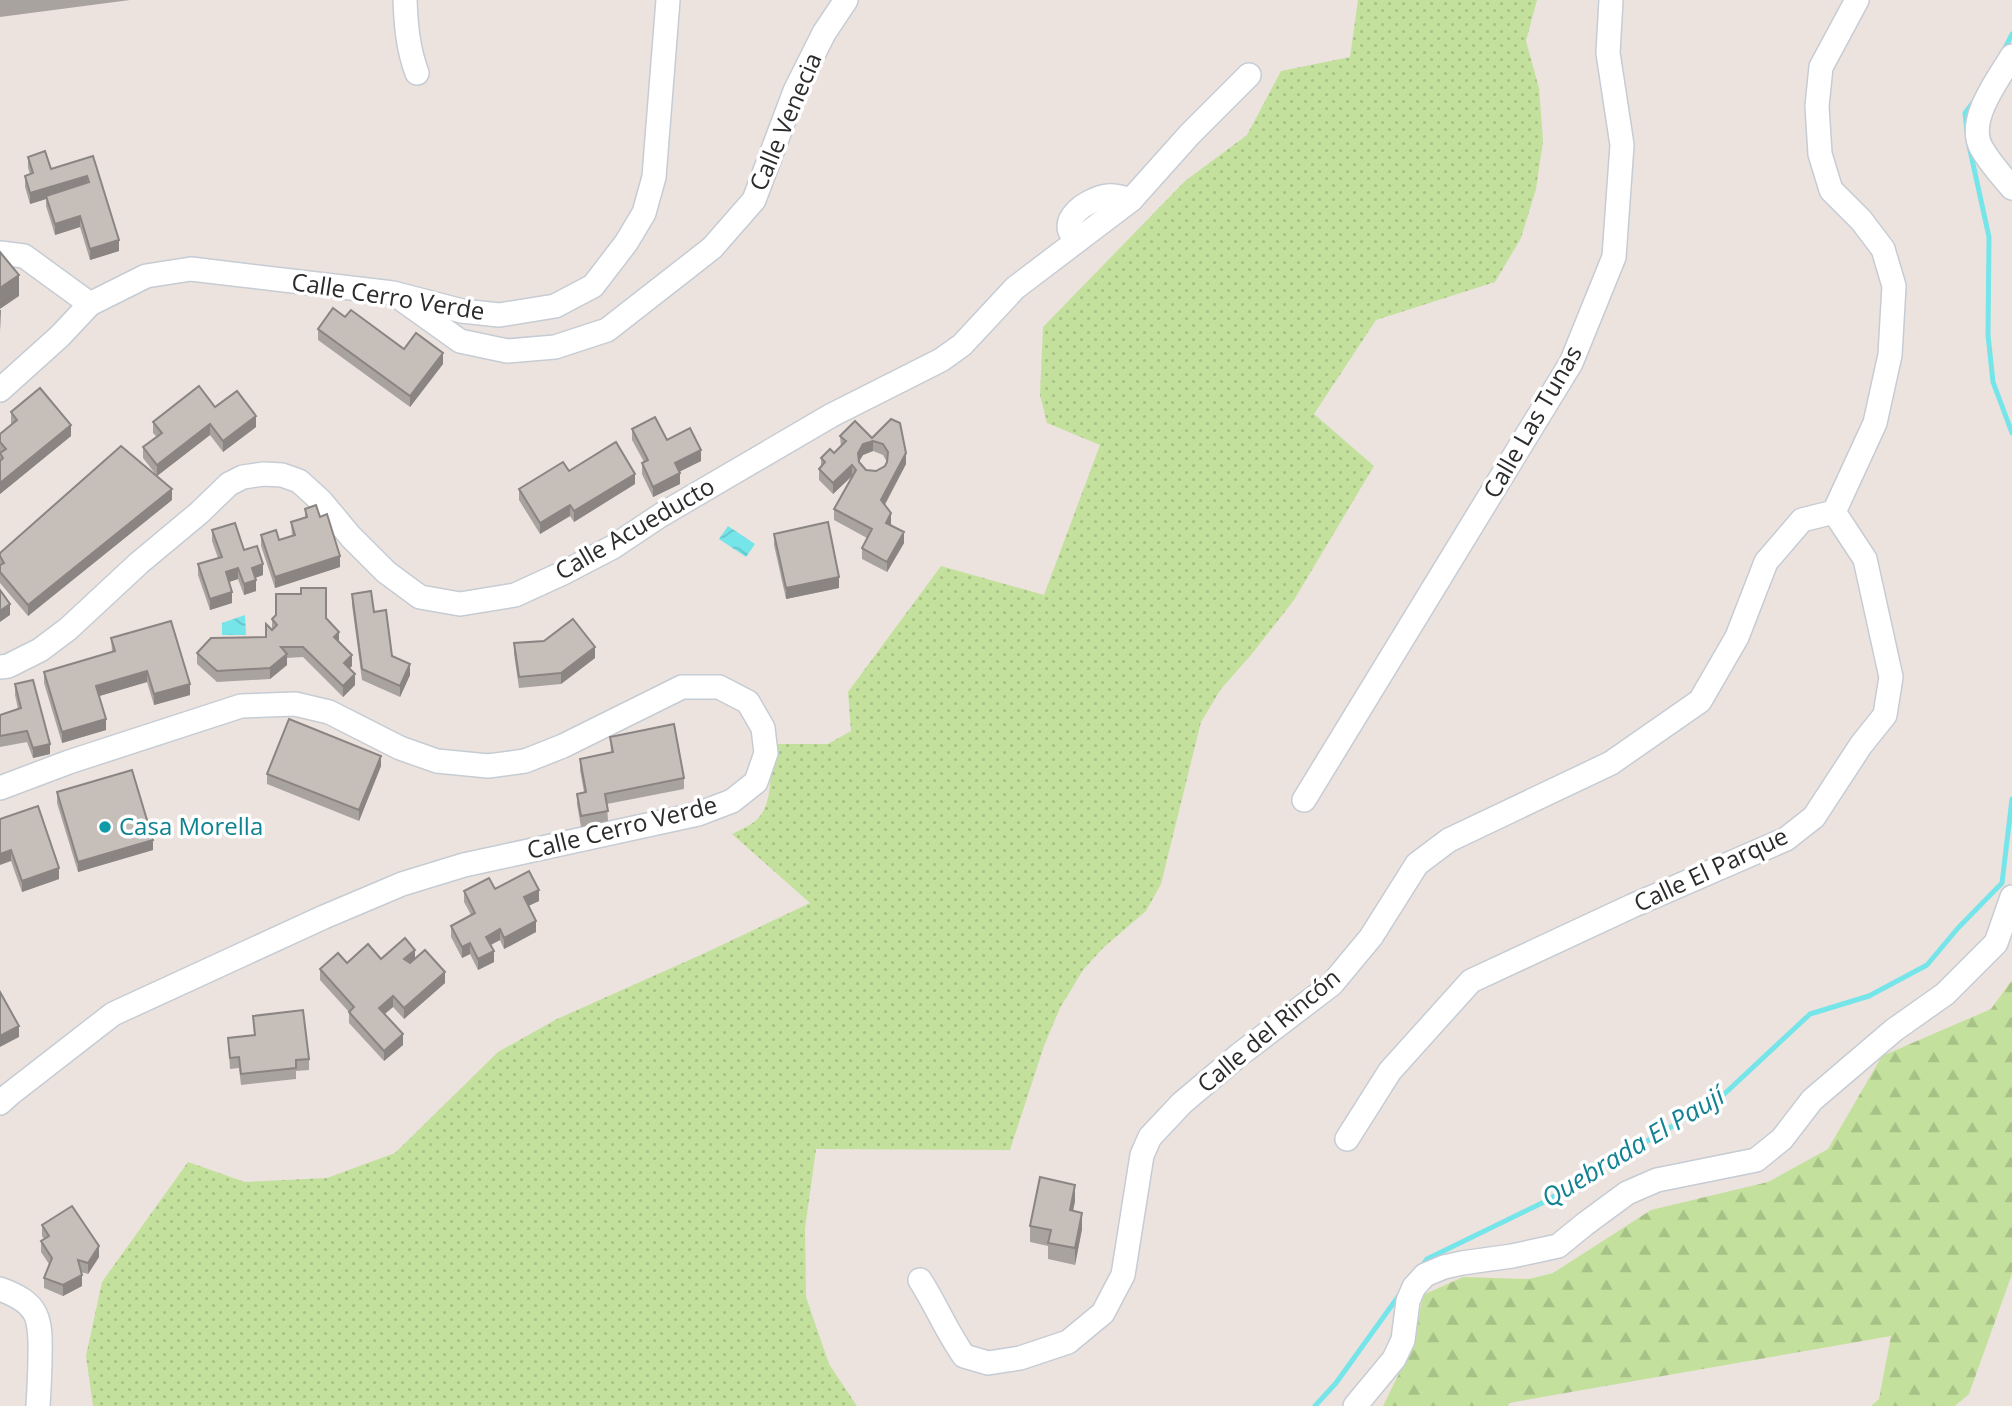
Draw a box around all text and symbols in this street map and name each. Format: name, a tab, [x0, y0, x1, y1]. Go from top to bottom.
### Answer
street label: Calle Venecia	[741, 47, 829, 196]
street label: Calle Cerro Verde	[289, 264, 487, 327]
street label: Calle Las Tunas	[1475, 339, 1589, 504]
street label: Calle Acueducto	[548, 469, 720, 587]
street label: Calle Cerro Verde	[523, 787, 720, 866]
place label: Casa Morella	[119, 809, 263, 842]
marker: Casa Morella	[97, 819, 113, 835]
street label: Calle El Parque	[1628, 819, 1793, 919]
street label: Calle del Rincón	[1190, 960, 1346, 1099]
water label: Quebrada El Paují	[1534, 1076, 1734, 1215]

